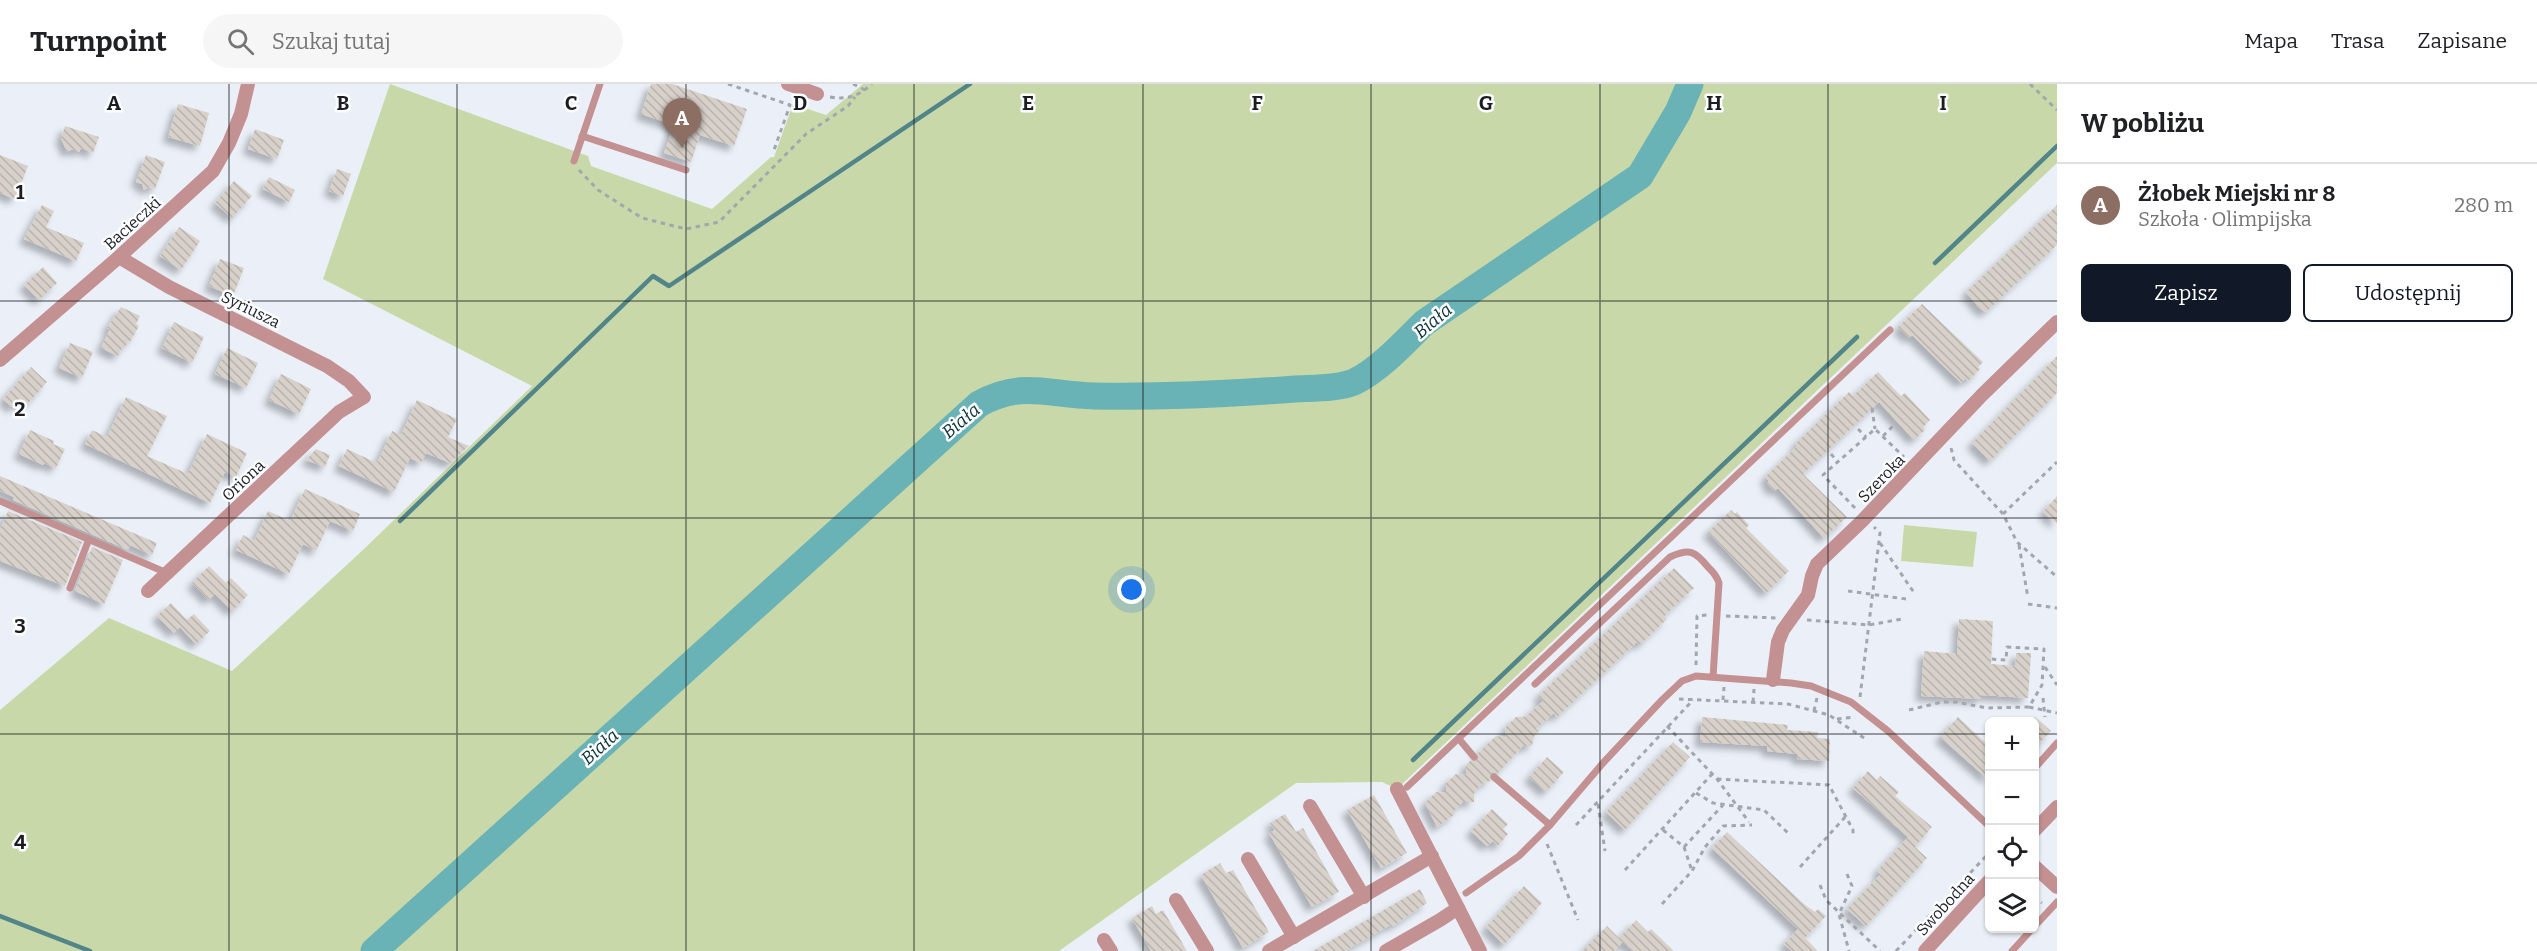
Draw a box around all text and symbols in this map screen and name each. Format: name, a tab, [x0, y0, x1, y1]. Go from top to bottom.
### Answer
search box	[203, 14, 623, 68]
text: Turnpoint	[30, 25, 167, 58]
icon: search	[224, 25, 257, 58]
text: Szukaj tutaj	[272, 28, 391, 55]
text: Mapa	[2244, 28, 2298, 54]
text: Trasa	[2331, 28, 2384, 54]
text: Zapisane	[2417, 28, 2507, 54]
text: A	[107, 91, 122, 115]
text: B	[337, 91, 350, 115]
text: C	[565, 91, 577, 115]
text: D	[793, 91, 807, 115]
text: E	[1022, 91, 1034, 115]
text: F	[1251, 91, 1263, 115]
text: G	[1479, 91, 1493, 115]
text: H	[1706, 91, 1722, 115]
text: I	[1939, 91, 1947, 115]
pin: A	[662, 98, 702, 148]
text: W pobliżu	[2081, 108, 2204, 139]
text: 1	[16, 180, 25, 204]
text: Żłobek Miejski nr 8	[2138, 180, 2335, 207]
street label: Bacieczki	[100, 193, 165, 254]
text: A	[2093, 193, 2108, 217]
text: 280 m	[2454, 193, 2513, 217]
text: Szkoła · Olimpijska	[2138, 207, 2312, 231]
button: Zapisz	[2081, 264, 2291, 322]
button: Udostępnij	[2303, 264, 2513, 322]
street label: Syriusza	[218, 287, 283, 332]
water label: Biała	[1410, 299, 1456, 343]
text: 2	[14, 397, 26, 421]
water label: Biała	[938, 399, 984, 443]
street label: Szeroka	[1854, 450, 1909, 506]
street label: Oriona	[218, 456, 269, 505]
your location	[1117, 575, 1146, 604]
text: 3	[14, 614, 26, 638]
map controls	[1985, 717, 2039, 933]
button: +	[1985, 717, 2039, 771]
water label: Biała	[577, 724, 623, 770]
button: −	[1985, 771, 2039, 825]
button: locate	[1985, 825, 2039, 879]
text: 4	[14, 830, 26, 854]
street label: Swobodna	[1912, 869, 1979, 939]
button: layers	[1985, 879, 2039, 933]

